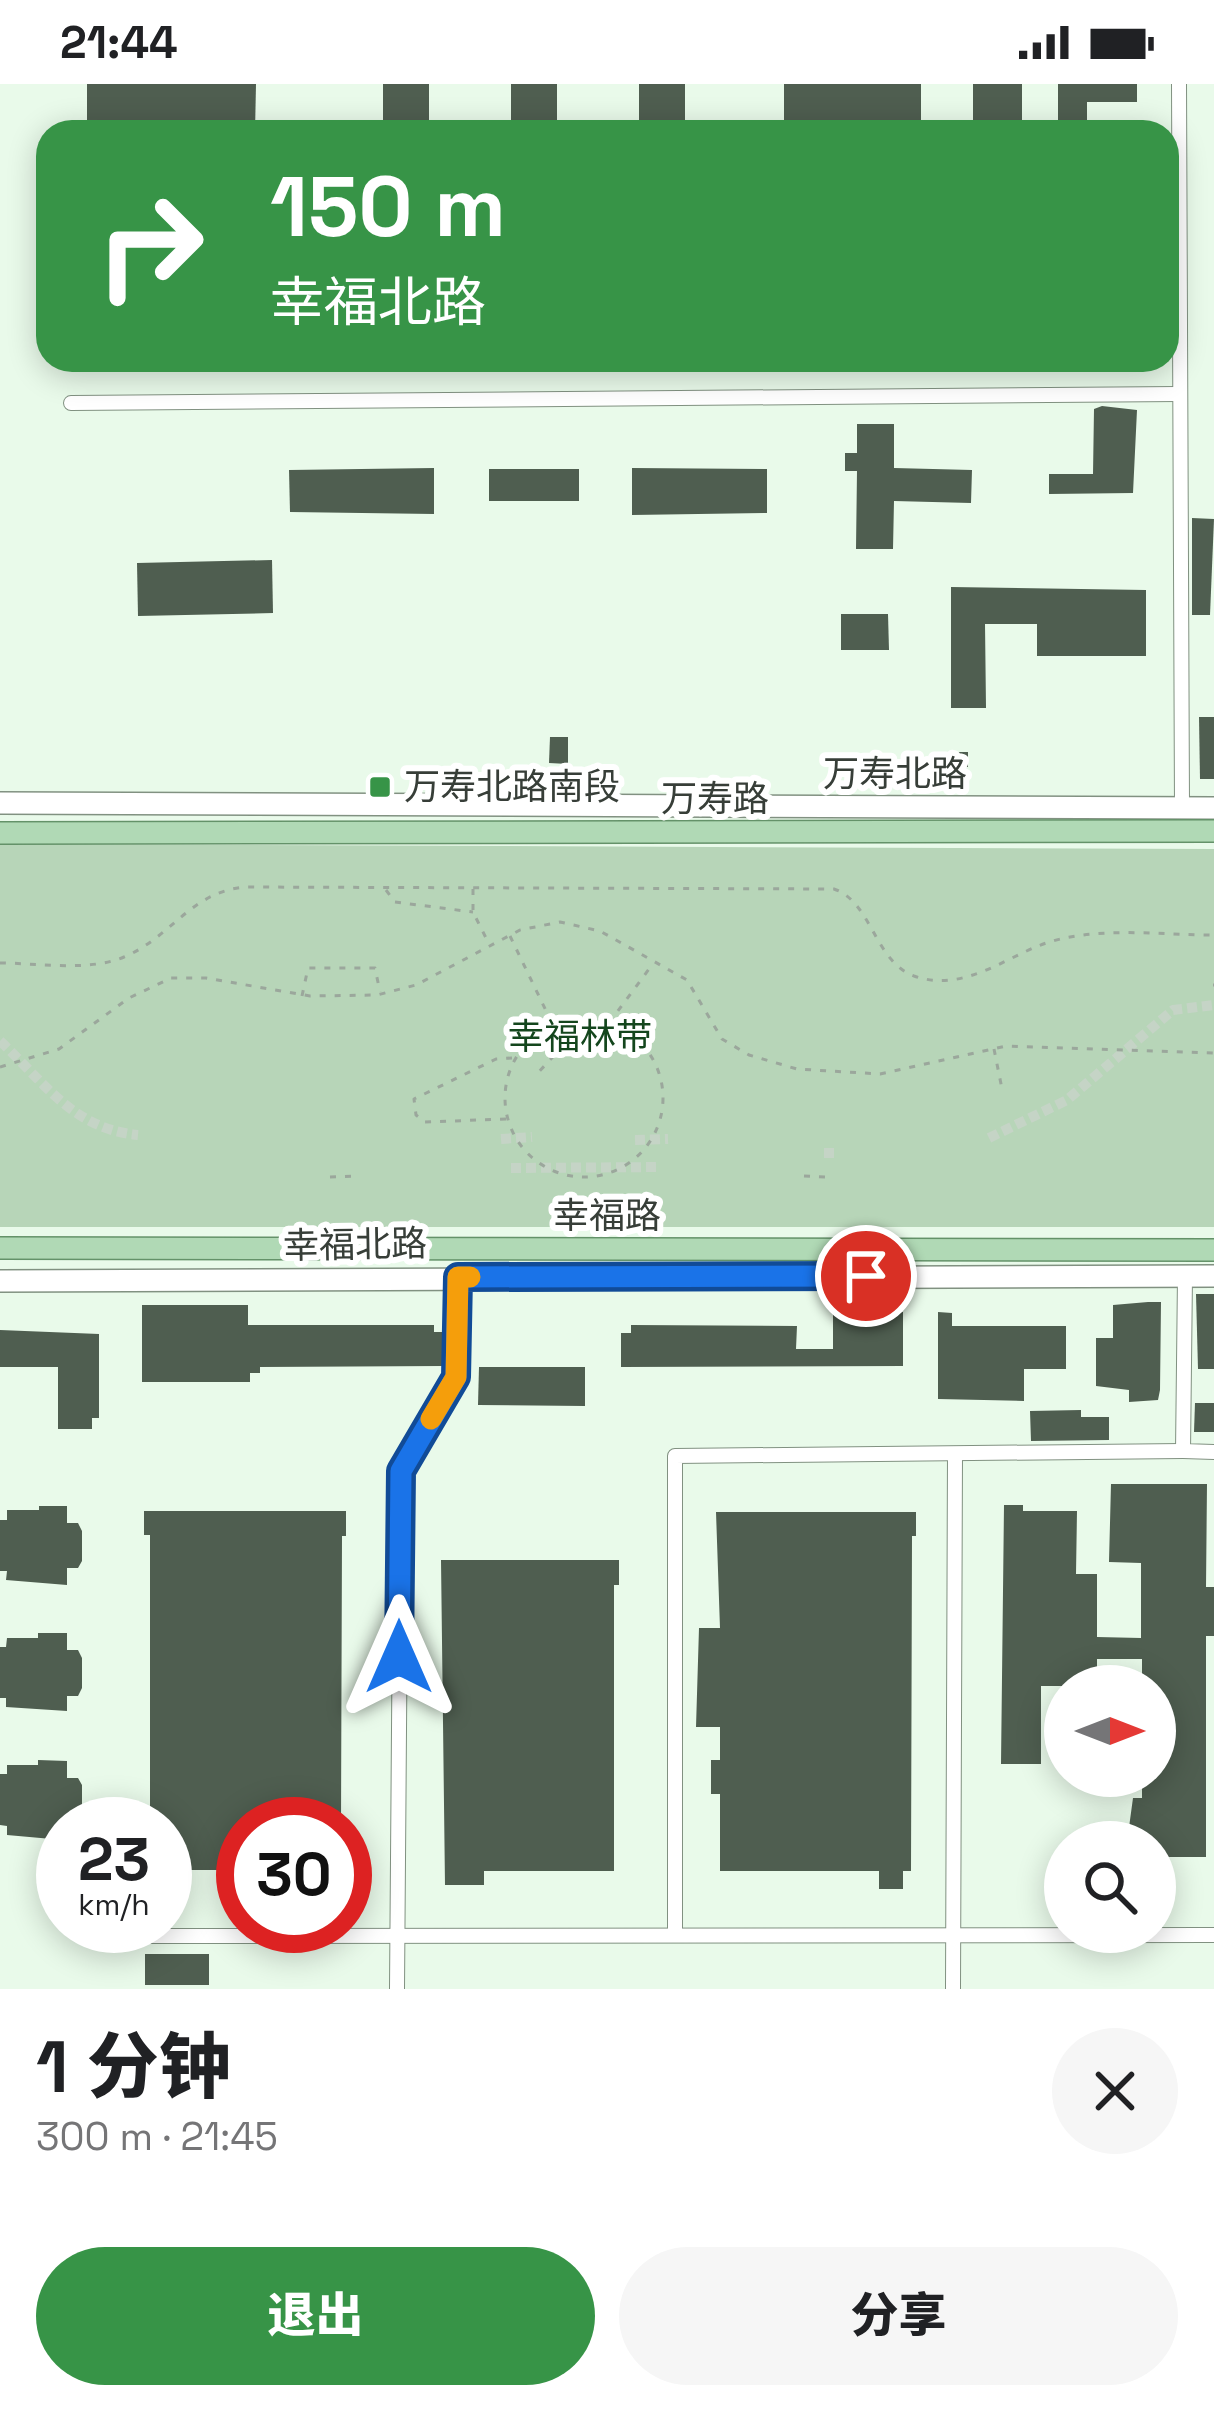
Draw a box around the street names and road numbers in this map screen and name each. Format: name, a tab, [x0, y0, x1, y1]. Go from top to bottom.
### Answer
street label: 万寿北路	[823, 751, 967, 797]
street label: 万寿路	[661, 776, 769, 822]
street label: 幸福路	[553, 1193, 661, 1239]
street label: 幸福北路	[283, 1221, 427, 1269]

